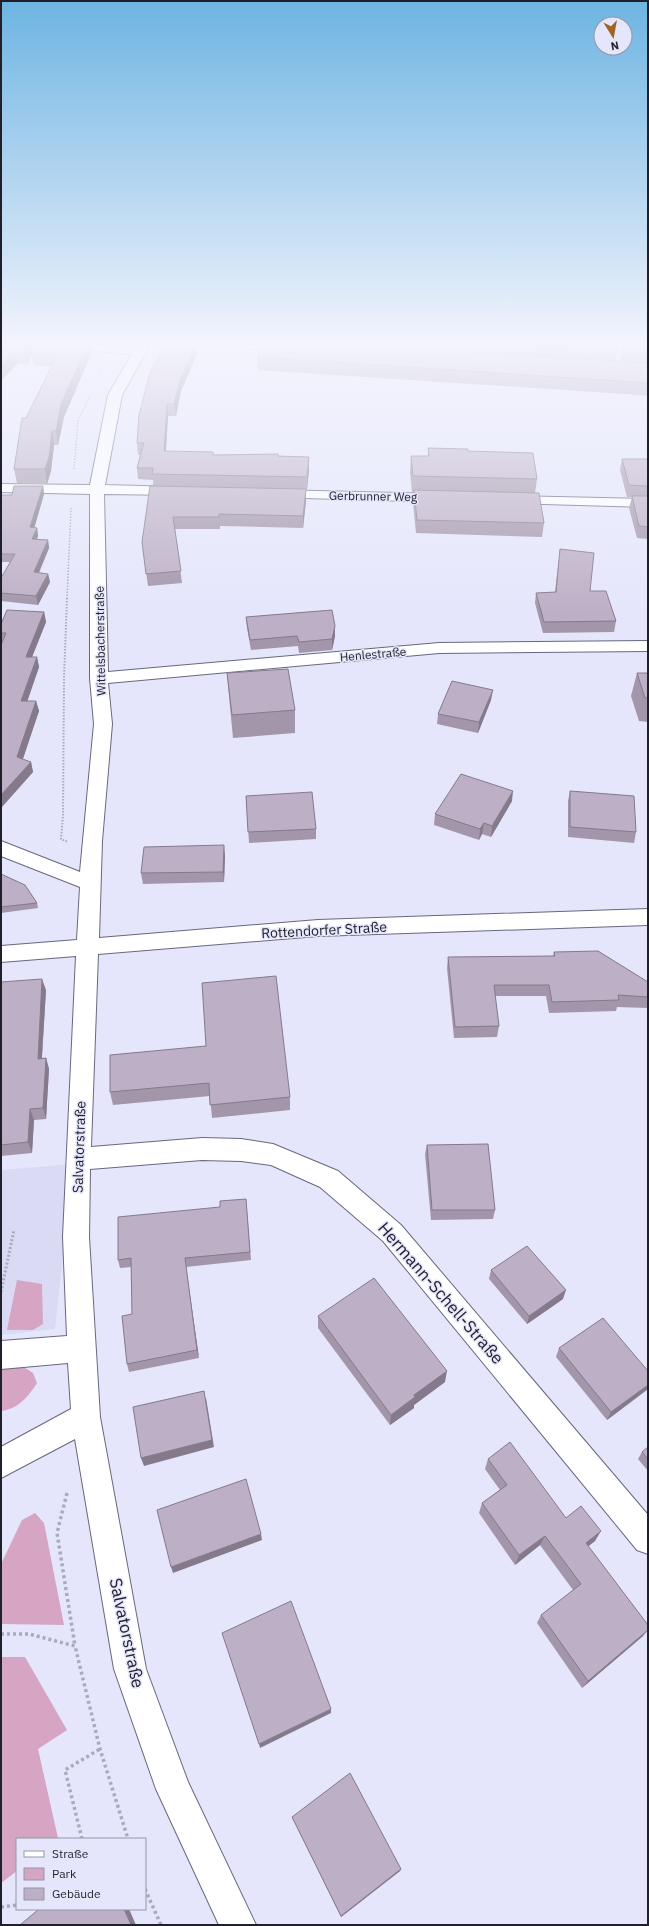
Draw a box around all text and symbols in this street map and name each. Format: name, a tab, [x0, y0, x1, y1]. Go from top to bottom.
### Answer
north arrow	[593, 16, 633, 56]
text: N	[610, 38, 620, 53]
street label: Gerbrunner Weg	[329, 488, 418, 504]
street label: Wittelsbacherstraße	[92, 586, 108, 696]
street label: Henlestraße	[339, 644, 407, 664]
street label: Rottendorfer Straße	[261, 918, 388, 942]
street label: Salvatorstraße	[68, 1100, 90, 1193]
street label: Hermann-Schell-Straße	[373, 1217, 509, 1369]
street label: Salvatorstraße	[105, 1576, 149, 1690]
legend	[16, 1838, 146, 1910]
text: Straße	[52, 1846, 89, 1861]
text: Park	[52, 1866, 77, 1881]
text: Gebäude	[52, 1886, 101, 1901]

